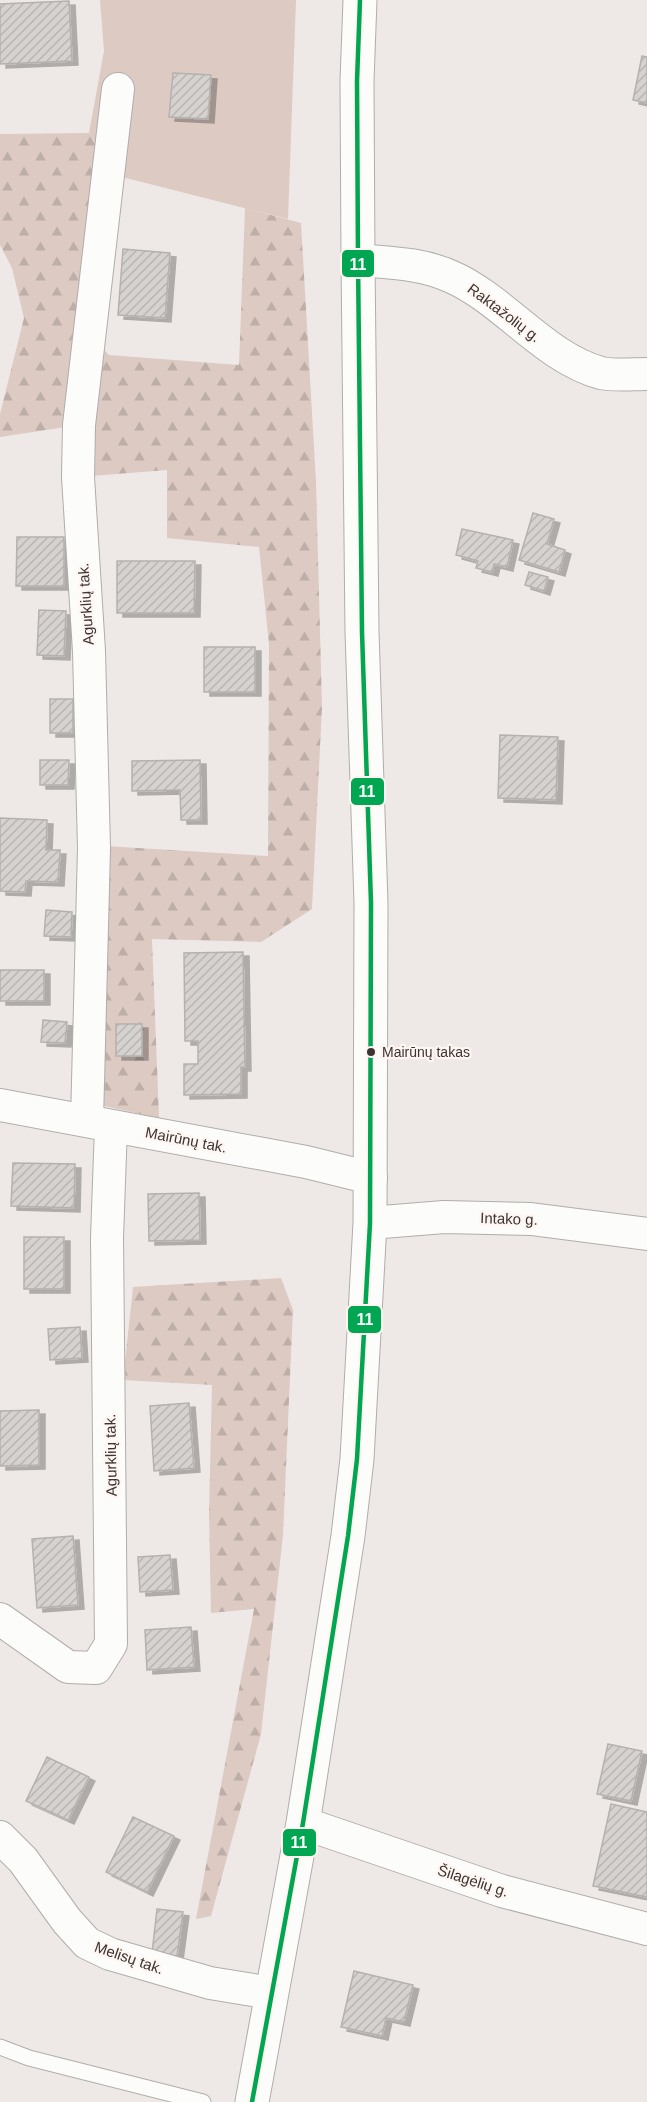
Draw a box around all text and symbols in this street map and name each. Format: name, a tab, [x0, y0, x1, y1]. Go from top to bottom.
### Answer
line badge: 11	[341, 249, 375, 278]
text: 11	[350, 256, 367, 273]
street label: Raktažolių g.	[465, 280, 544, 345]
street label: Agurklių tak.	[74, 562, 97, 646]
line badge: 11	[350, 777, 385, 806]
text: 11	[359, 783, 376, 800]
place label: Mairūnų takas	[382, 1044, 470, 1060]
marker: Mairūnų takas	[365, 1046, 377, 1058]
street label: Mairūnų tak.	[144, 1123, 228, 1156]
street label: Intako g.	[480, 1209, 538, 1228]
line badge: 11	[347, 1305, 382, 1334]
text: 11	[357, 1311, 374, 1328]
street label: Agurklių tak.	[101, 1414, 120, 1496]
line badge: 11	[282, 1828, 317, 1857]
text: 11	[291, 1834, 308, 1851]
street label: Šilagėlių g.	[436, 1861, 511, 1900]
street label: Melisų tak.	[92, 1938, 166, 1977]

